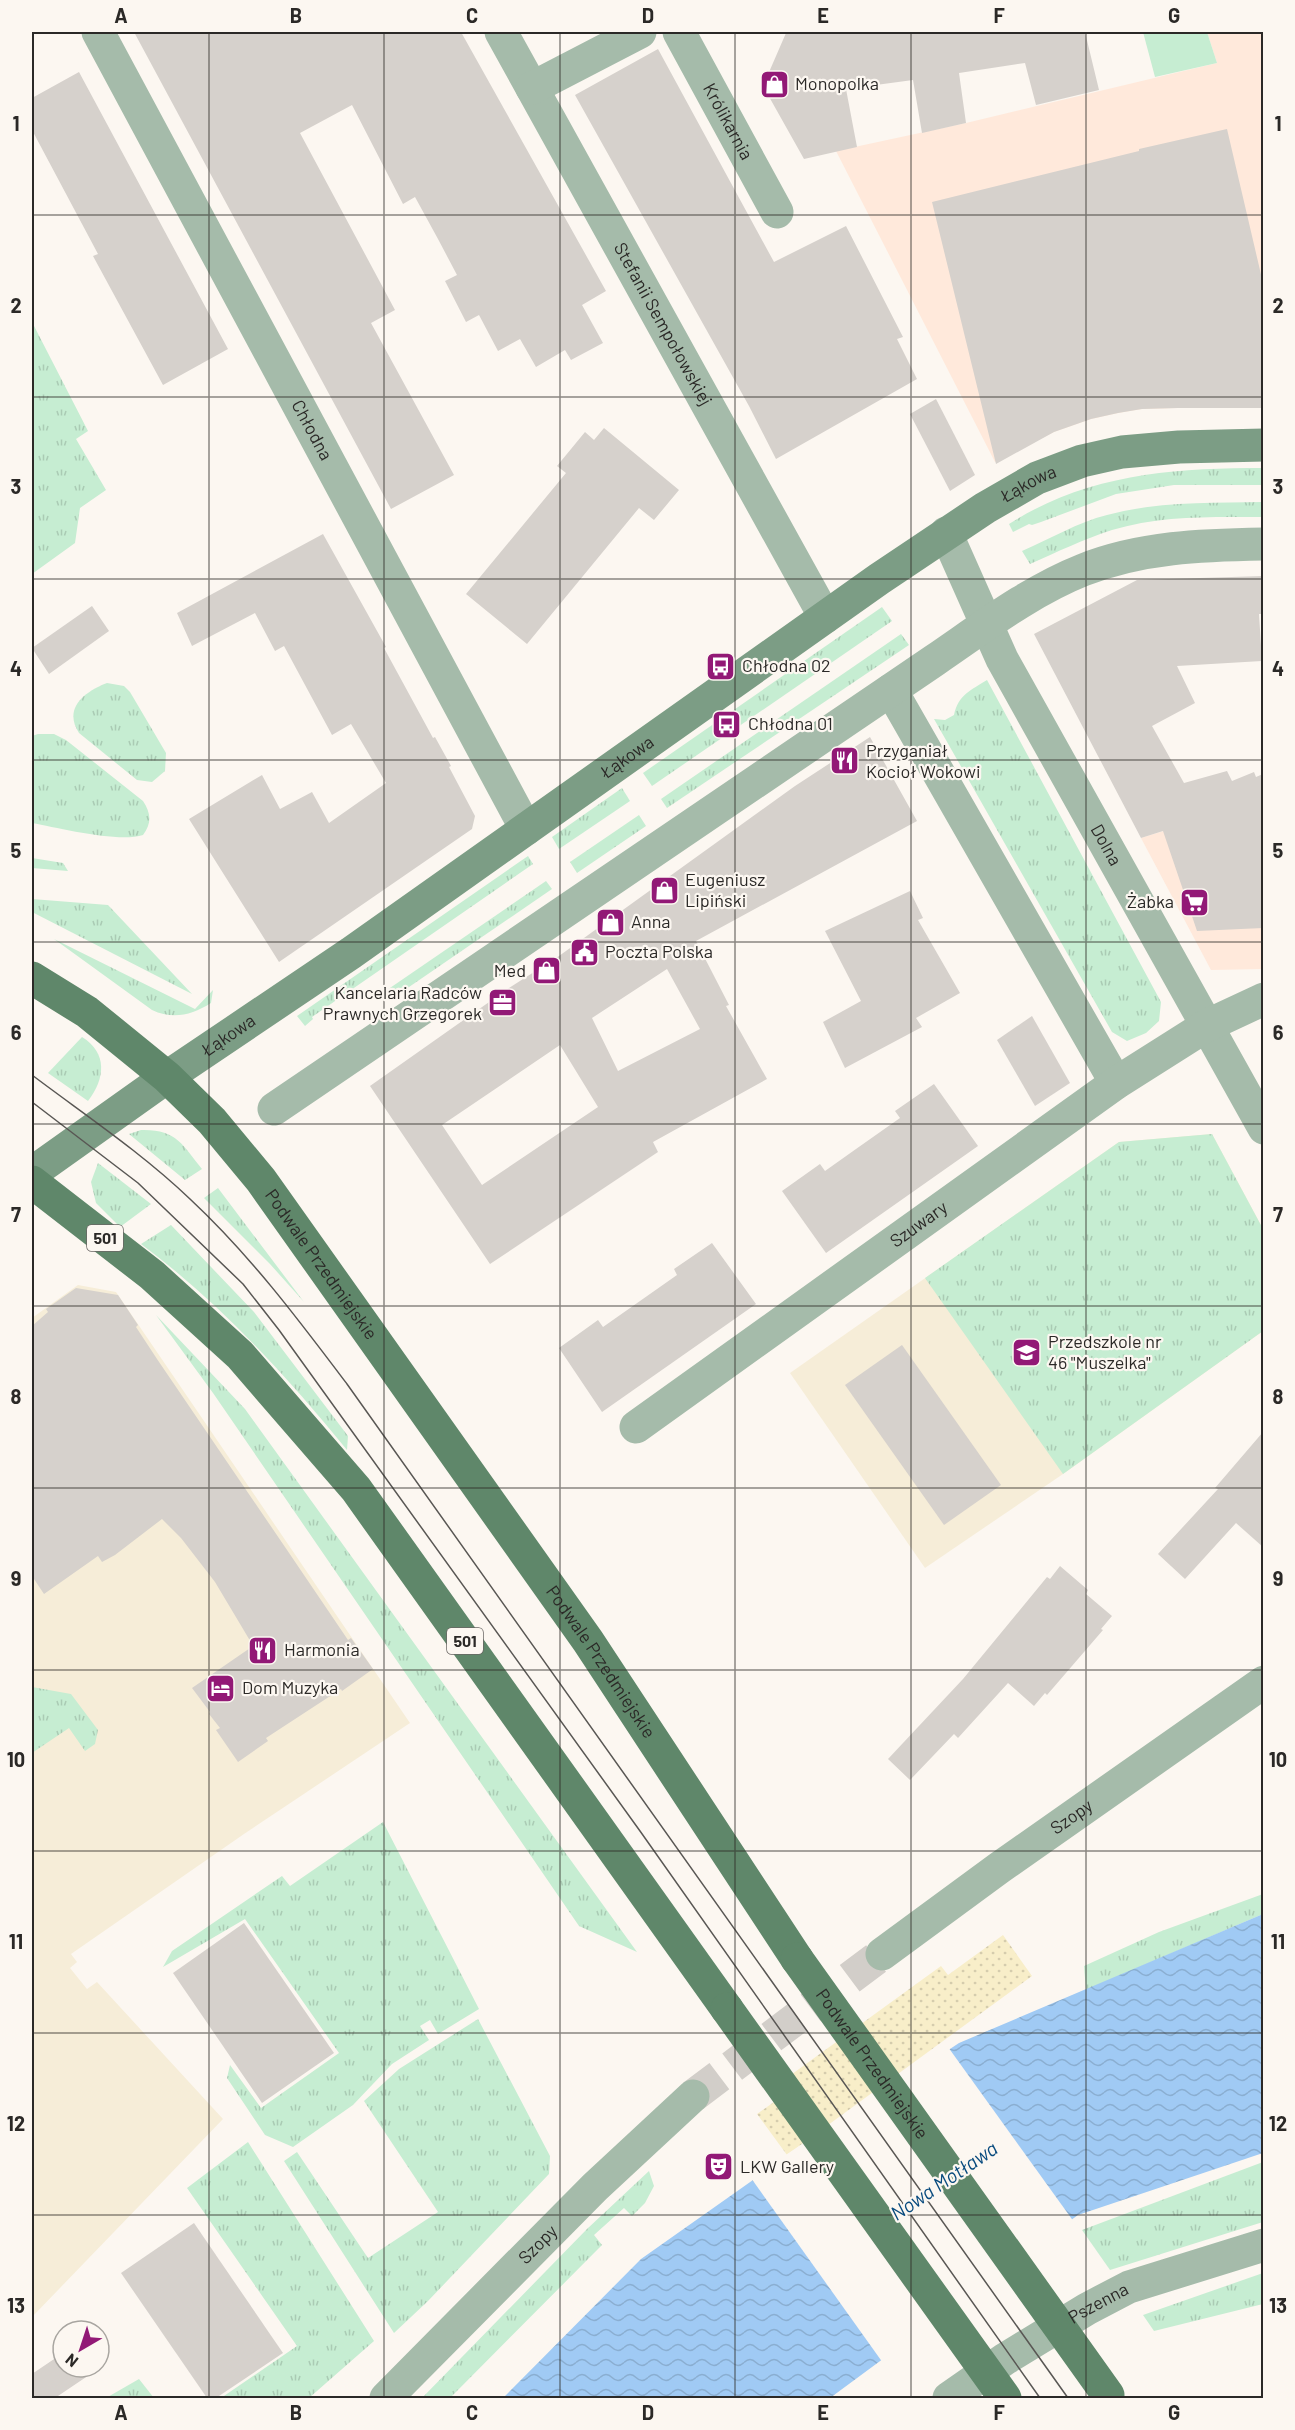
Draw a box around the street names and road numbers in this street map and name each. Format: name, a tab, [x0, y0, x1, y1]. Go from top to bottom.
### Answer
street label: Królikarnia	[699, 79, 758, 163]
street label: Stefanii Sempołowskiej	[610, 238, 718, 409]
street label: Chłodna	[288, 396, 338, 464]
street label: Łąkowa	[995, 460, 1059, 507]
street label: Łąkowa	[595, 730, 657, 783]
street label: Dolna	[1086, 820, 1127, 869]
street label: Łąkowa	[196, 1009, 259, 1061]
street label: Podwale Przedmiejskie	[261, 1184, 383, 1344]
street label: Szuwary	[885, 1195, 951, 1252]
road number: 501	[87, 1225, 123, 1251]
street label: Podwale Przedmiejskie	[542, 1581, 661, 1742]
road number: 501	[447, 1628, 483, 1654]
street label: Szopy	[1046, 1794, 1096, 1839]
street label: Podwale Przedmiejskie	[812, 1984, 934, 2143]
street label: Szopy	[513, 2220, 561, 2268]
street label: Pszenna	[1064, 2277, 1132, 2328]

